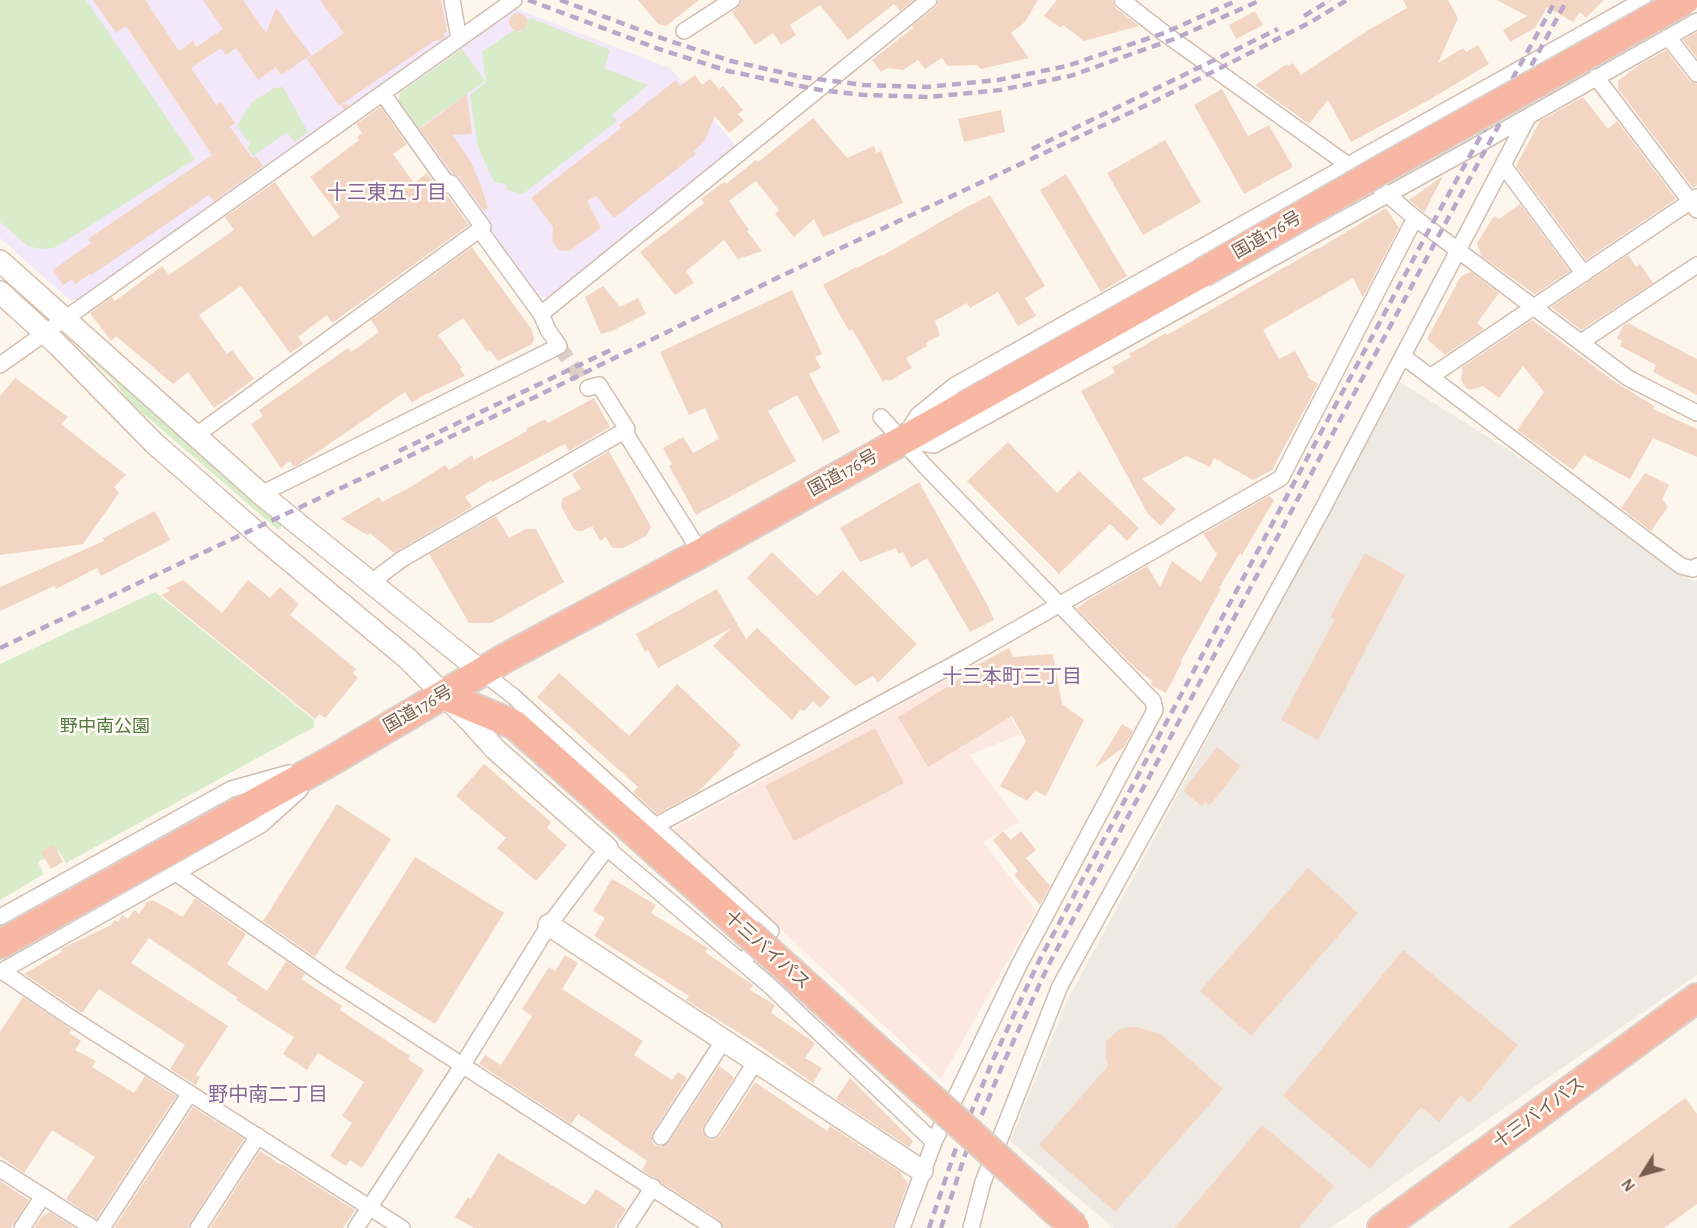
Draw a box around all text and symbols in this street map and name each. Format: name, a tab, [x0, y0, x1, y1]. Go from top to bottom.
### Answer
district label: 十三東五丁目	[327, 181, 447, 205]
street label: 国道176号	[1229, 207, 1305, 263]
street label: 国道176号	[804, 445, 882, 501]
district label: 十三本町三丁目	[942, 665, 1082, 689]
street label: 国道176号	[380, 681, 456, 737]
park label: 野中南公園	[60, 716, 150, 738]
street label: 十三バイパス	[720, 906, 814, 994]
street label: 十三バイパス	[1489, 1073, 1589, 1153]
district label: 野中南二丁目	[208, 1083, 328, 1107]
north arrow	[1613, 1144, 1673, 1204]
text: N	[1619, 1176, 1638, 1194]

